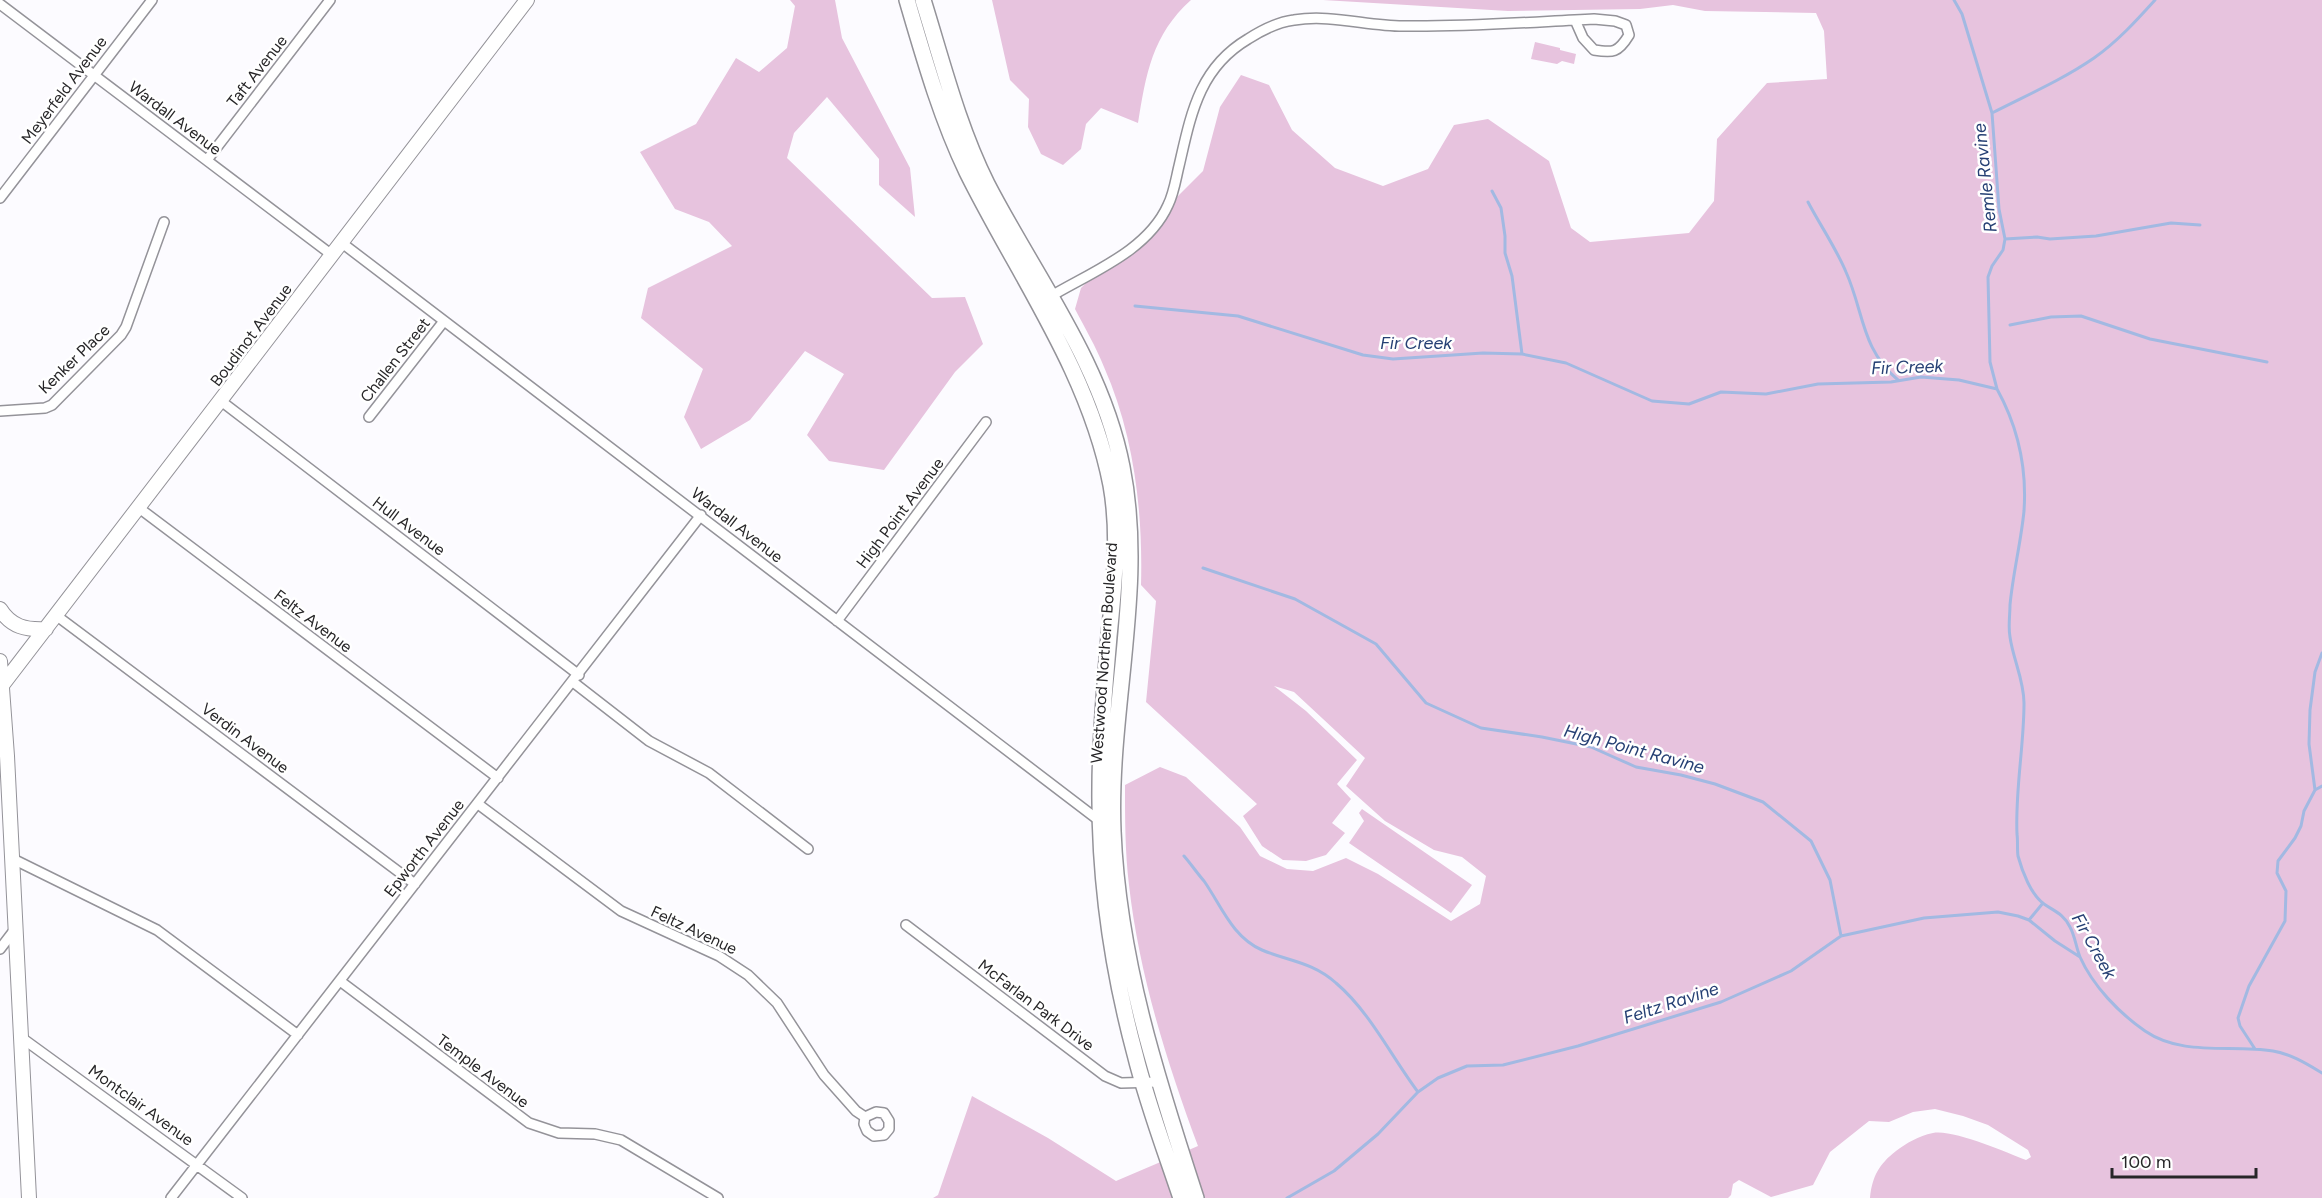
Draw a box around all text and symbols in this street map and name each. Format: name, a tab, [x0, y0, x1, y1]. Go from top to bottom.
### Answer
street label: Taft Avenue	[223, 31, 291, 111]
street label: Meyerfeld Avenue	[17, 32, 111, 148]
street label: Wardall Avenue	[125, 77, 225, 159]
water label: Remle Ravine	[1968, 122, 2002, 234]
street label: Boudinot Avenue	[206, 280, 296, 390]
street label: Challen Street	[356, 314, 434, 406]
street label: Kenker Place	[35, 320, 114, 398]
water label: Fir Creek	[1380, 332, 1453, 354]
water label: Fir Creek	[1871, 355, 1945, 379]
street label: High Point Avenue	[852, 454, 948, 572]
street label: Wardall Avenue	[687, 483, 787, 567]
street label: Hull Avenue	[369, 493, 449, 560]
street label: Westwood Northern Boulevard	[1087, 542, 1121, 764]
street label: Feltz Avenue	[270, 585, 356, 657]
street label: Verdin Avenue	[197, 699, 293, 777]
water label: High Point Ravine	[1561, 720, 1707, 778]
street label: Epworth Avenue	[380, 795, 468, 901]
street label: Feltz Avenue	[648, 902, 740, 958]
water label: Fir Creek	[2067, 909, 2122, 984]
street label: McFarlan Park Drive	[974, 955, 1098, 1055]
water label: Feltz Ravine	[1621, 977, 1722, 1029]
street label: Temple Avenue	[433, 1030, 533, 1112]
street label: Montclair Avenue	[85, 1060, 197, 1150]
scale bar	[2112, 1141, 2256, 1179]
text: 100 m	[2121, 1151, 2171, 1173]

